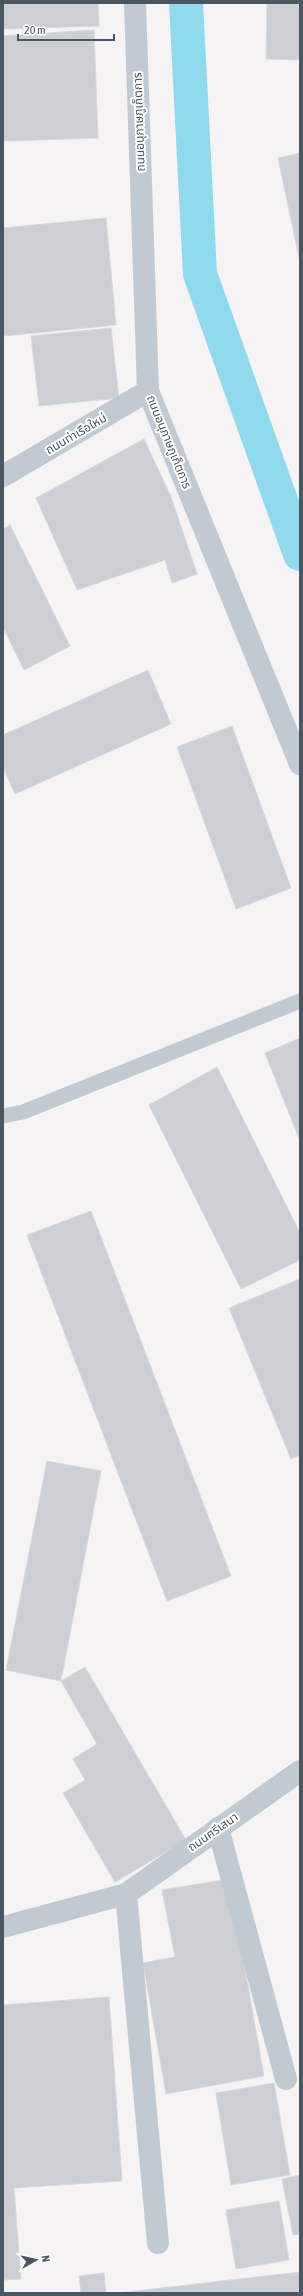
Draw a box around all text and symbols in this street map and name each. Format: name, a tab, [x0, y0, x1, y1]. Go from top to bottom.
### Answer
scale bar	[18, 16, 114, 42]
text: 20 m	[24, 23, 46, 37]
street label: ถนนอนุภาษภูเก็ตการ	[130, 72, 148, 172]
street label: ถนนอนุภาษภูเก็ตการ	[144, 393, 194, 491]
street label: ถนนท่าเรือใหม่	[43, 411, 109, 457]
street label: ถนนศรีเสนา	[185, 1810, 241, 1854]
north arrow	[16, 2240, 56, 2280]
text: N	[40, 2255, 52, 2263]

